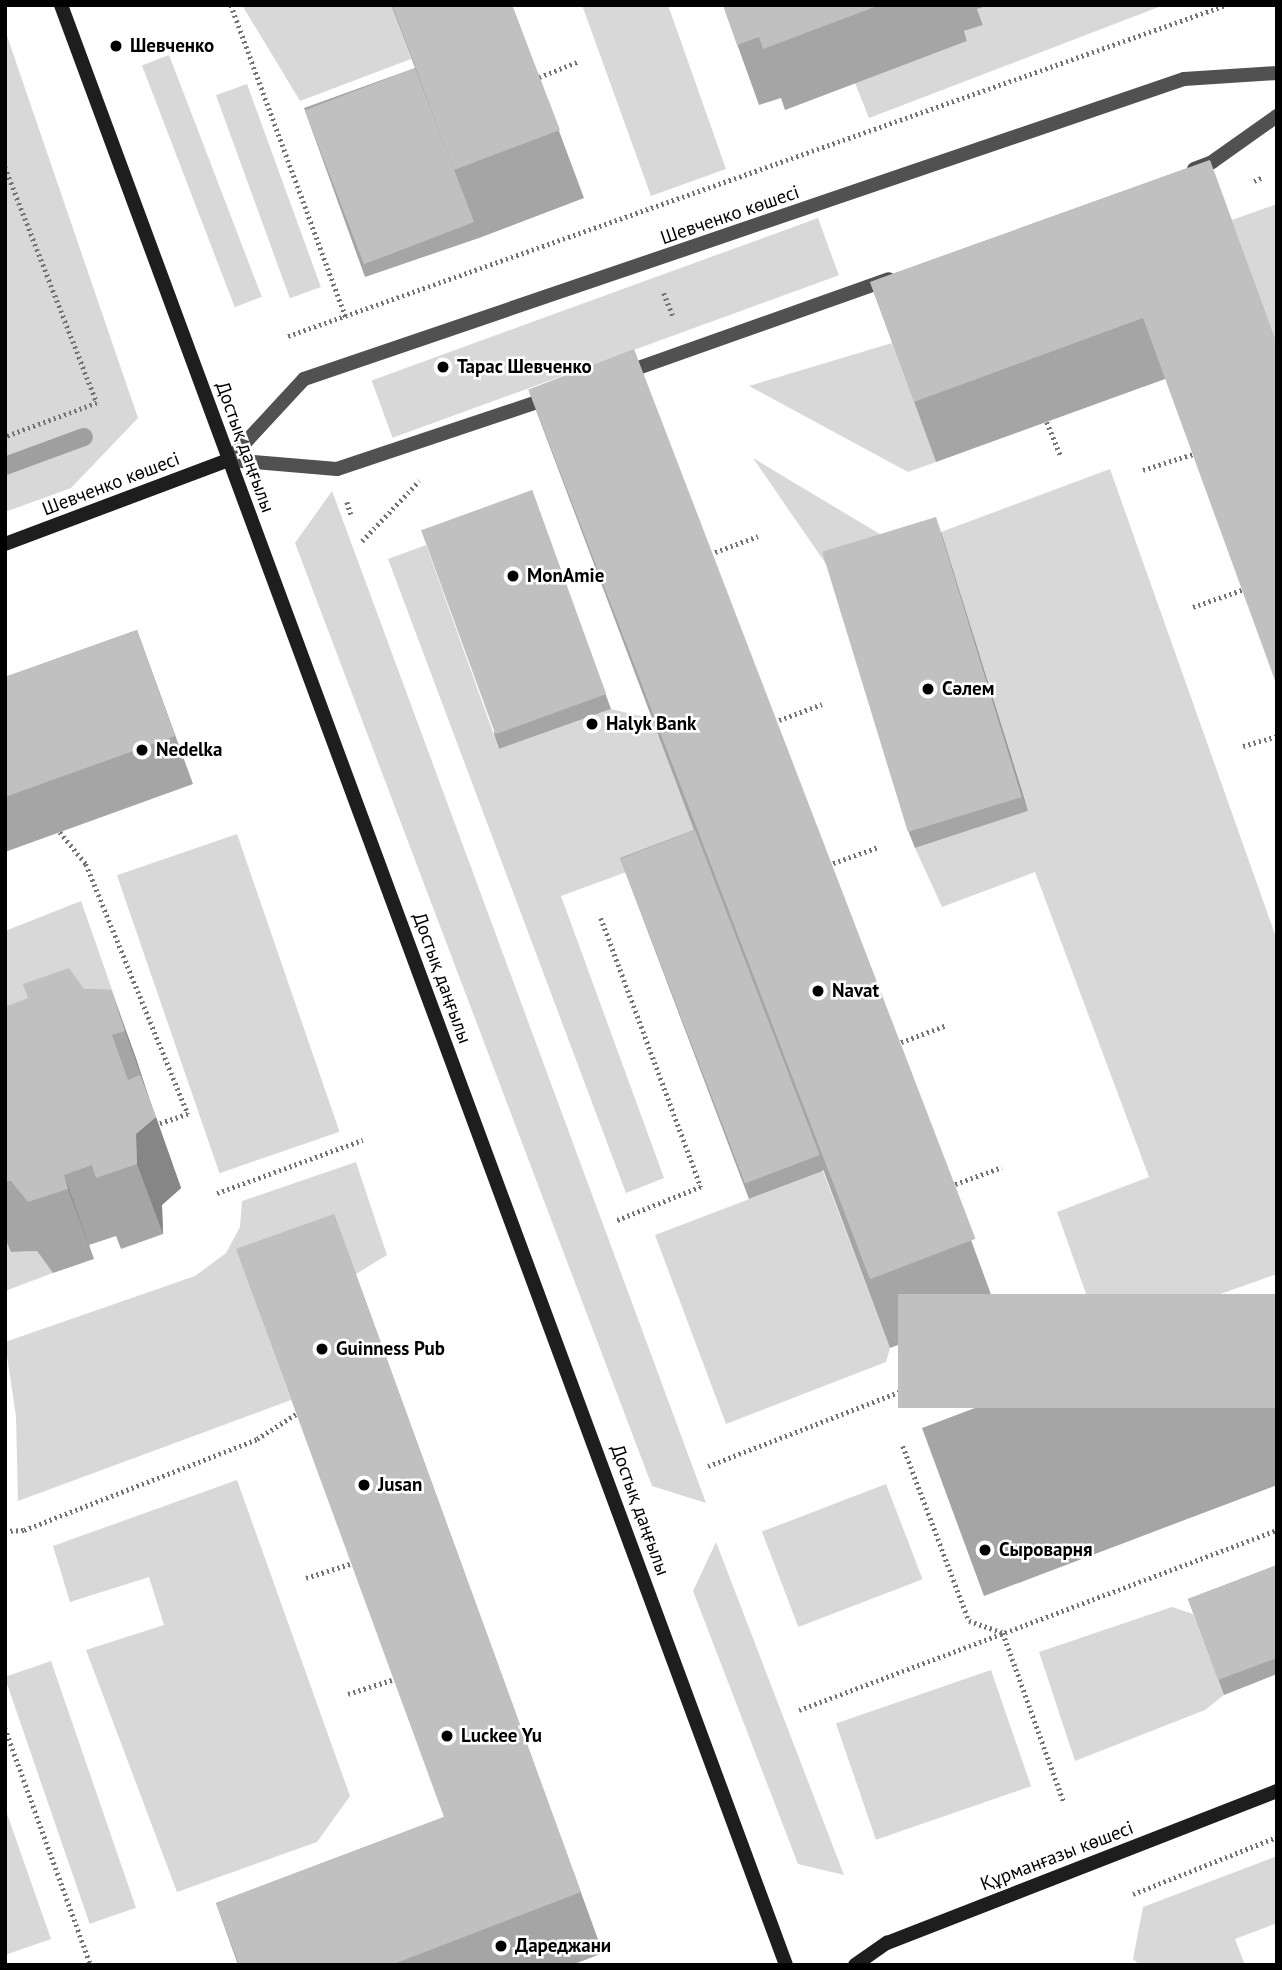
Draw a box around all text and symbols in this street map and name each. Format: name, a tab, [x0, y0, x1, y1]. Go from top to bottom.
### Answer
place label: Шевченко	[130, 35, 214, 57]
marker: Шевченко	[108, 38, 124, 54]
street label: Шевченко көшесі	[658, 181, 802, 249]
place label: Тарас Шевченко	[457, 356, 592, 378]
marker: Тарас Шевченко	[435, 359, 451, 375]
street label: Достық даңғылы	[211, 378, 279, 516]
street label: Шевченко көшесі	[39, 447, 183, 521]
place label: MonAmie	[527, 565, 604, 587]
marker: MonAmie	[505, 568, 521, 584]
place label: Сәлем	[942, 678, 994, 700]
marker: Сәлем	[920, 681, 936, 697]
place label: Halyk Bank	[606, 713, 697, 735]
marker: Halyk Bank	[584, 716, 600, 732]
place label: Nedelka	[156, 739, 222, 761]
marker: Nedelka	[134, 742, 150, 758]
street label: Достық даңғылы	[408, 909, 476, 1047]
place label: Navat	[832, 980, 879, 1002]
marker: Navat	[810, 983, 826, 999]
place label: Guinness Pub	[336, 1338, 445, 1360]
marker: Guinness Pub	[314, 1341, 330, 1357]
street label: Достық даңғылы	[606, 1441, 674, 1579]
place label: Jusan	[378, 1474, 422, 1496]
marker: Jusan	[356, 1477, 372, 1493]
place label: Сыроварня	[999, 1539, 1092, 1561]
marker: Сыроварня	[977, 1542, 993, 1558]
place label: Luckee Yu	[461, 1725, 542, 1747]
marker: Luckee Yu	[439, 1728, 455, 1744]
street label: Құрманғазы көшесі	[977, 1816, 1137, 1896]
place label: Дареджани	[515, 1935, 611, 1957]
marker: Дареджани	[493, 1938, 509, 1954]

